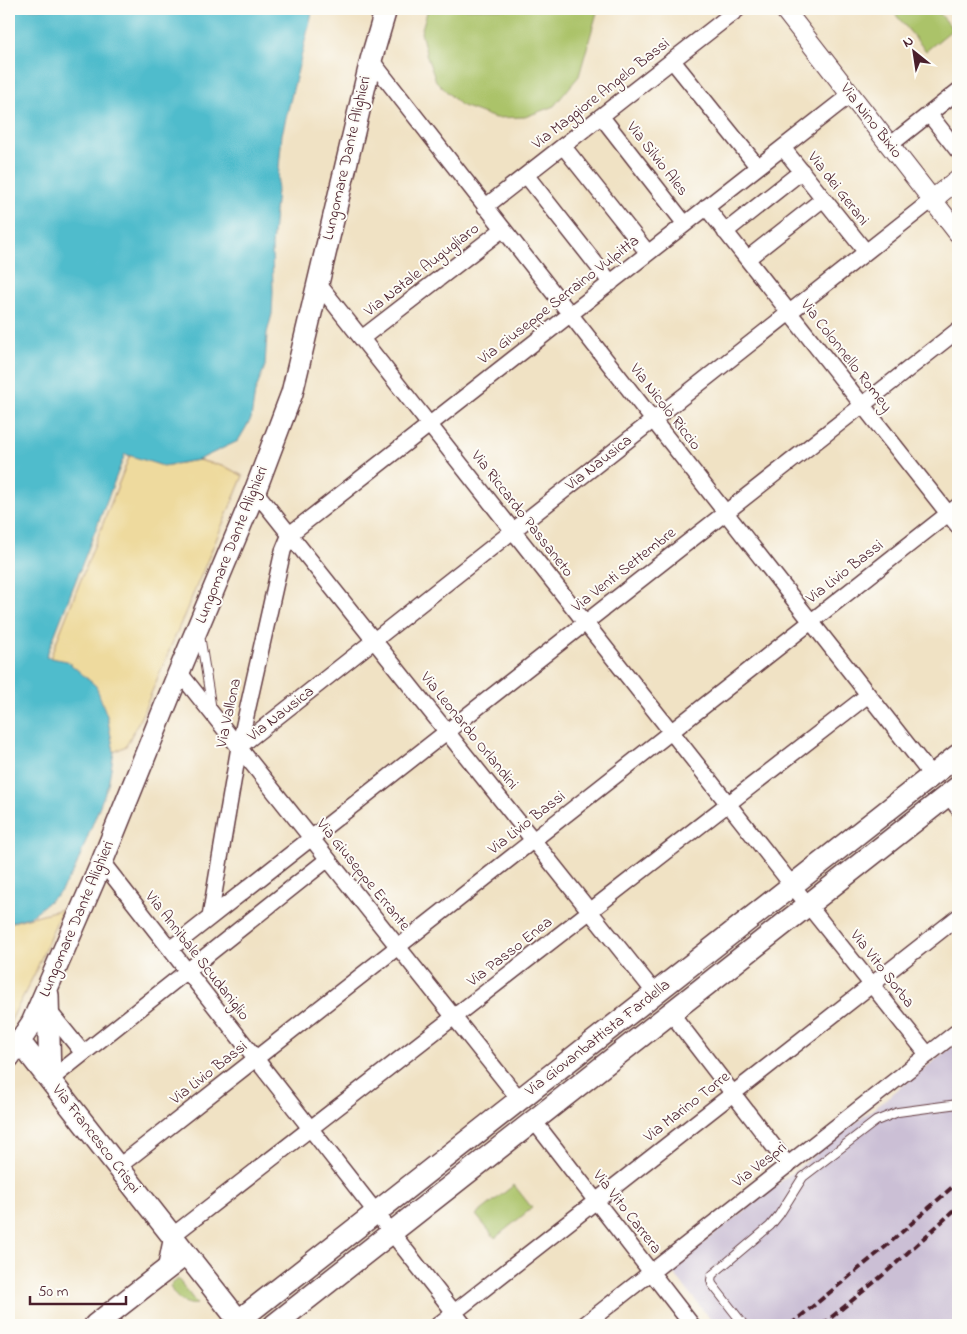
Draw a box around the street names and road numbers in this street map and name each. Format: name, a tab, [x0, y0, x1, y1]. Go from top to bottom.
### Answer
street label: Via Maggiore Angelo Bassi	[526, 32, 675, 156]
street label: Lungomare Dante Alighieri	[316, 73, 378, 243]
street label: Via Nino Bixio	[833, 77, 908, 164]
street label: Via Silvio Ales	[620, 116, 694, 201]
street label: Via dei Gerani	[801, 146, 875, 231]
street label: Via Natale Augugliaro	[358, 217, 485, 323]
street label: Via Giuseppe Serraino Vulpitta	[472, 229, 645, 371]
street label: Via Colonnello Romey	[794, 294, 898, 418]
street label: Via Nicolò Riccio	[623, 358, 707, 456]
street label: Via Nausica	[560, 429, 638, 497]
street label: Via Riccardo Passaneto	[464, 445, 579, 583]
street label: Lungomare Dante Alighieri	[189, 463, 275, 627]
street label: Via Venti Settembre	[566, 521, 682, 619]
street label: Via Livio Bassi	[800, 534, 889, 611]
street label: Via Leonardo Orlandini	[413, 666, 524, 795]
street label: Via Vallona	[210, 676, 248, 751]
street label: Via Nausica	[242, 680, 320, 748]
street label: Via Livio Bassi	[482, 785, 571, 862]
street label: Via Giuseppe Errante	[309, 813, 416, 937]
street label: Lungomare Dante Alighieri	[33, 837, 121, 1001]
street label: Via Annibale Scudaniglio	[138, 885, 255, 1026]
street label: Via Passo Enea	[461, 911, 558, 994]
street label: Via Vito Sorba	[843, 924, 920, 1013]
street label: Via Giovanbattista Fardella	[519, 973, 676, 1103]
street label: Via Livio Bassi	[164, 1035, 253, 1112]
street label: Via Marino Torre	[638, 1065, 736, 1149]
street label: Via Francesco Crispi	[45, 1079, 146, 1199]
street label: Via Vespri	[727, 1136, 792, 1195]
street label: Via Vito Carrera	[586, 1164, 668, 1259]

